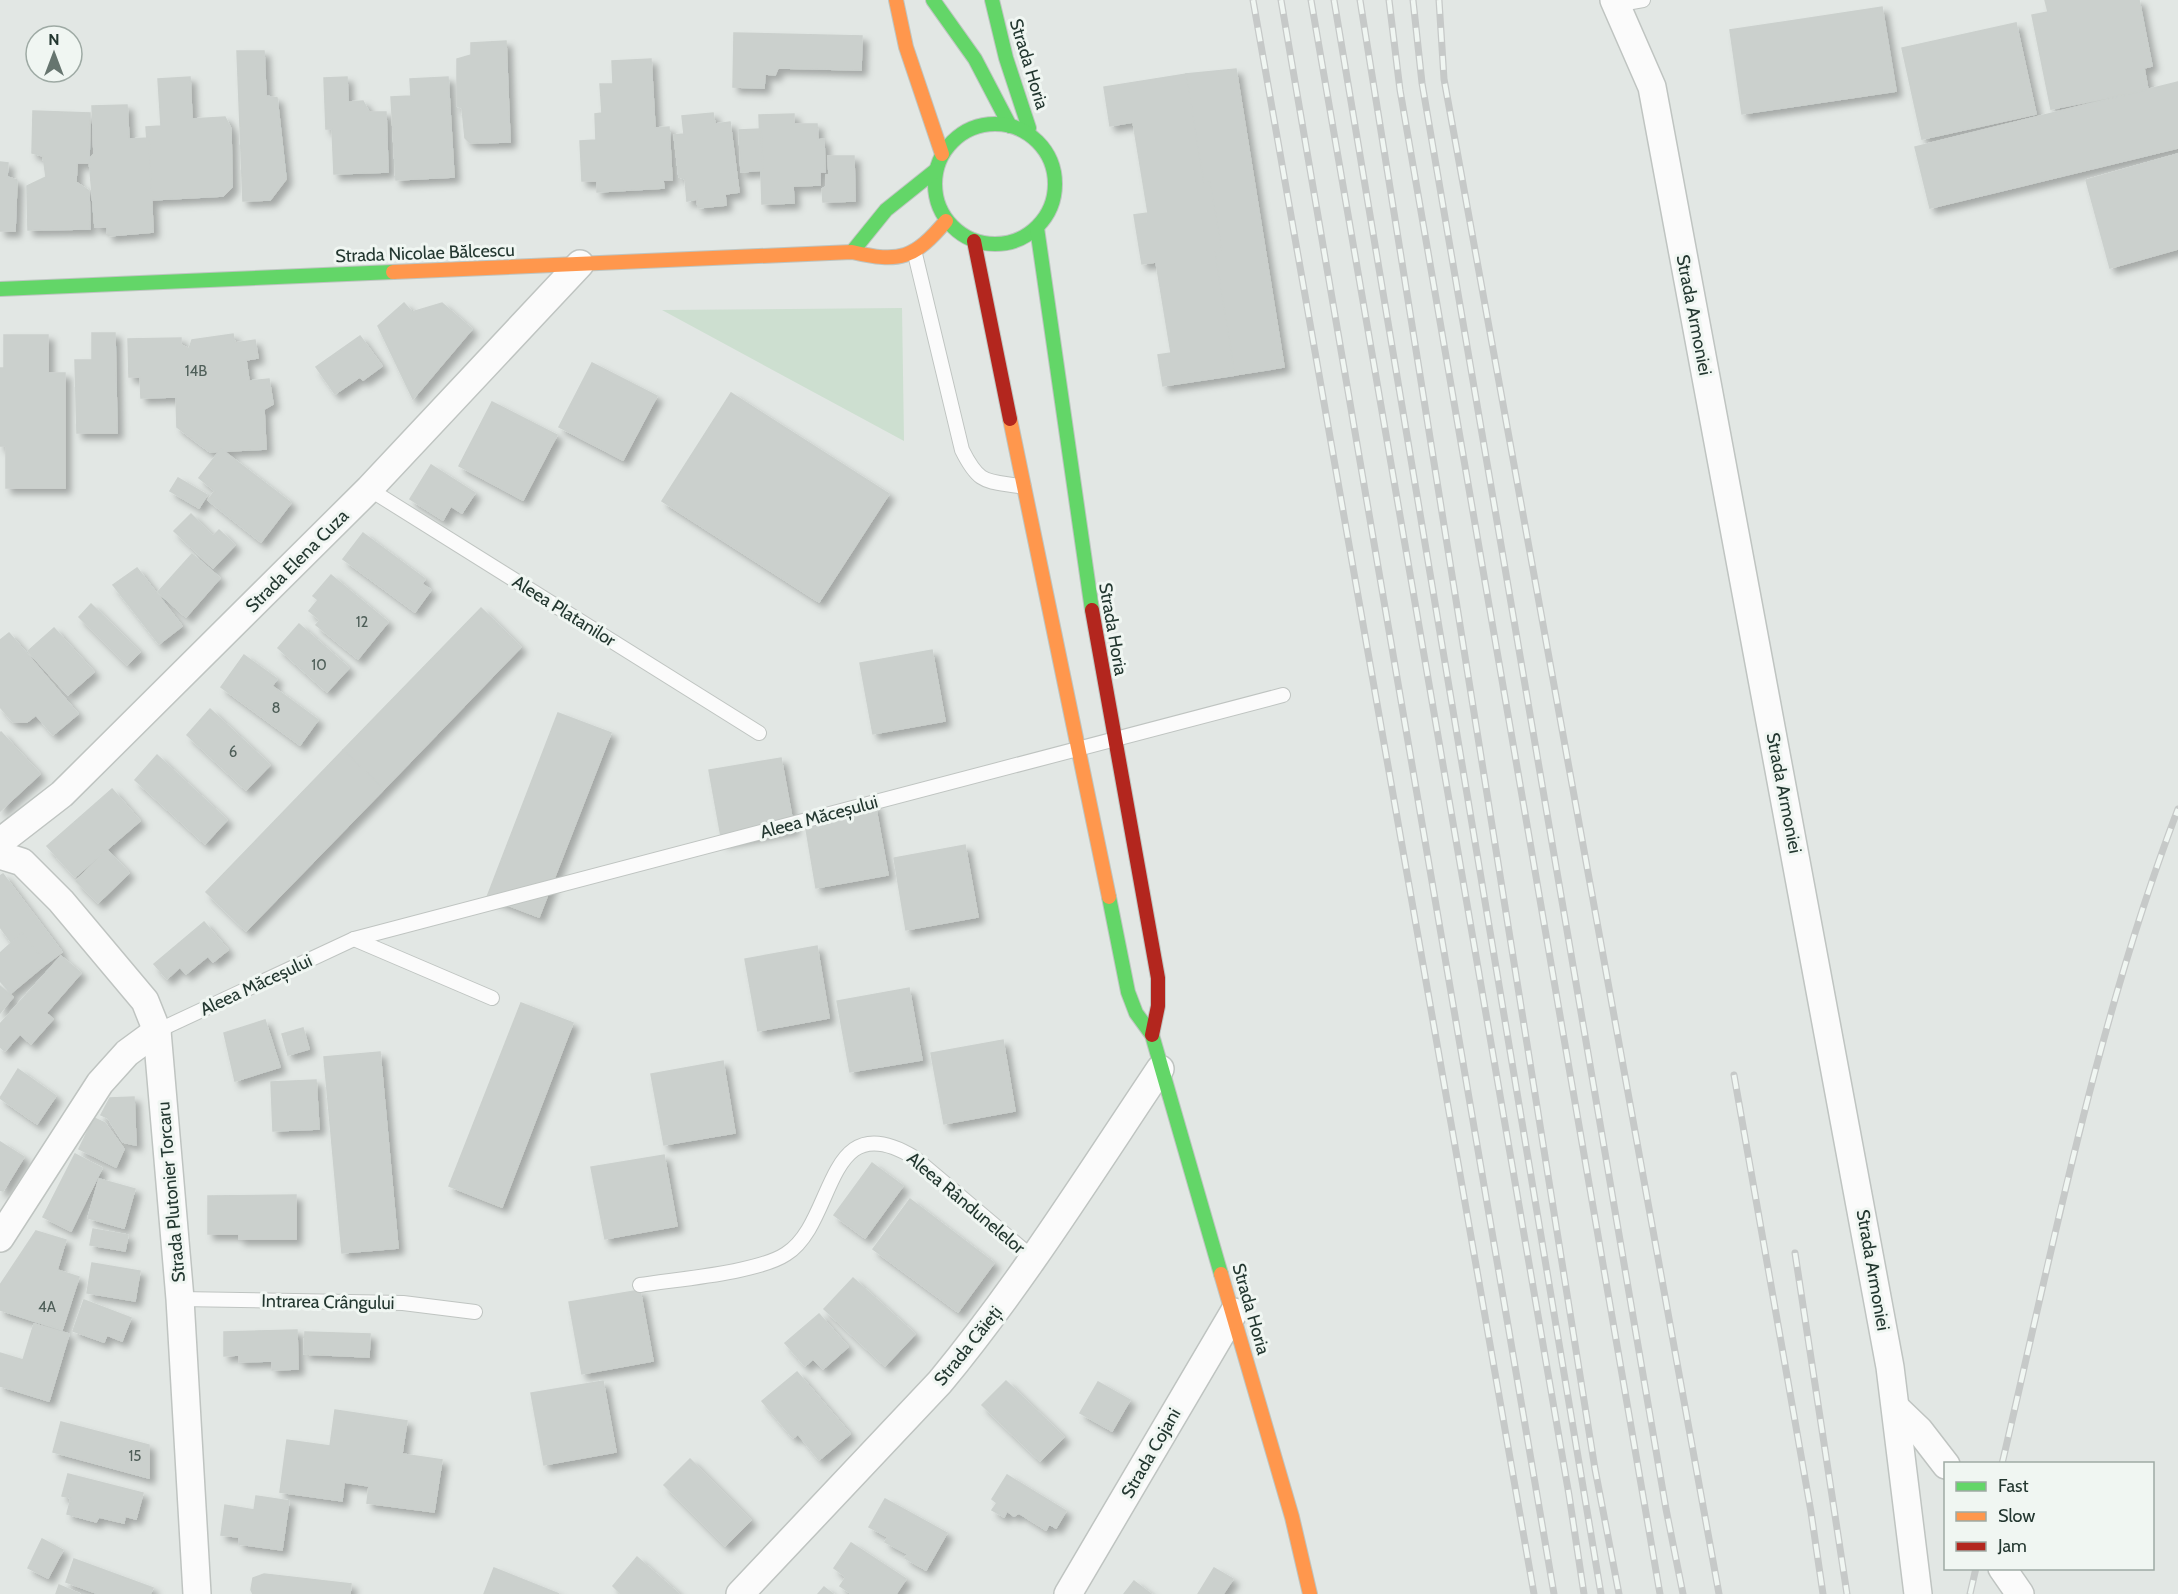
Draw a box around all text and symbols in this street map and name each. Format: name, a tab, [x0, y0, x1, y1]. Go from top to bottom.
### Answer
street label: Strada Horia	[1005, 16, 1053, 112]
north arrow	[24, 24, 84, 84]
text: N	[48, 30, 60, 49]
street label: Strada Nicolae Bălcescu	[335, 239, 515, 267]
street label: Strada Armoniei	[1672, 253, 1716, 377]
house number: 14B	[185, 362, 207, 380]
street label: Strada Elena Cuza	[241, 505, 353, 617]
street label: Aleea Platanilor	[508, 571, 620, 652]
street label: Strada Horia	[1094, 581, 1132, 677]
house number: 12	[356, 613, 369, 631]
house number: 10	[311, 656, 327, 674]
house number: 8	[271, 699, 281, 717]
street label: Strada Armoniei	[1762, 731, 1806, 855]
house number: 6	[229, 743, 237, 761]
street label: Aleea Măceșului	[758, 791, 881, 844]
street label: Aleea Măceșului	[196, 949, 316, 1021]
street label: Strada Plutonier Torcaru	[152, 1101, 190, 1283]
street label: Aleea Rândunelelor	[902, 1147, 1030, 1259]
street label: Strada Armoniei	[1852, 1208, 1894, 1332]
street label: Strada Horia	[1228, 1261, 1275, 1357]
street label: Intrarea Crângului	[261, 1290, 395, 1314]
house number: 4A	[38, 1298, 57, 1316]
street label: Strada Căieți	[929, 1302, 1007, 1391]
street label: Strada Cojani	[1116, 1404, 1186, 1502]
house number: 15	[128, 1447, 142, 1465]
legend	[1944, 1462, 2154, 1570]
text: Fast	[1998, 1475, 2029, 1497]
text: Slow	[1998, 1505, 2035, 1527]
text: Jam	[1997, 1535, 2027, 1557]

